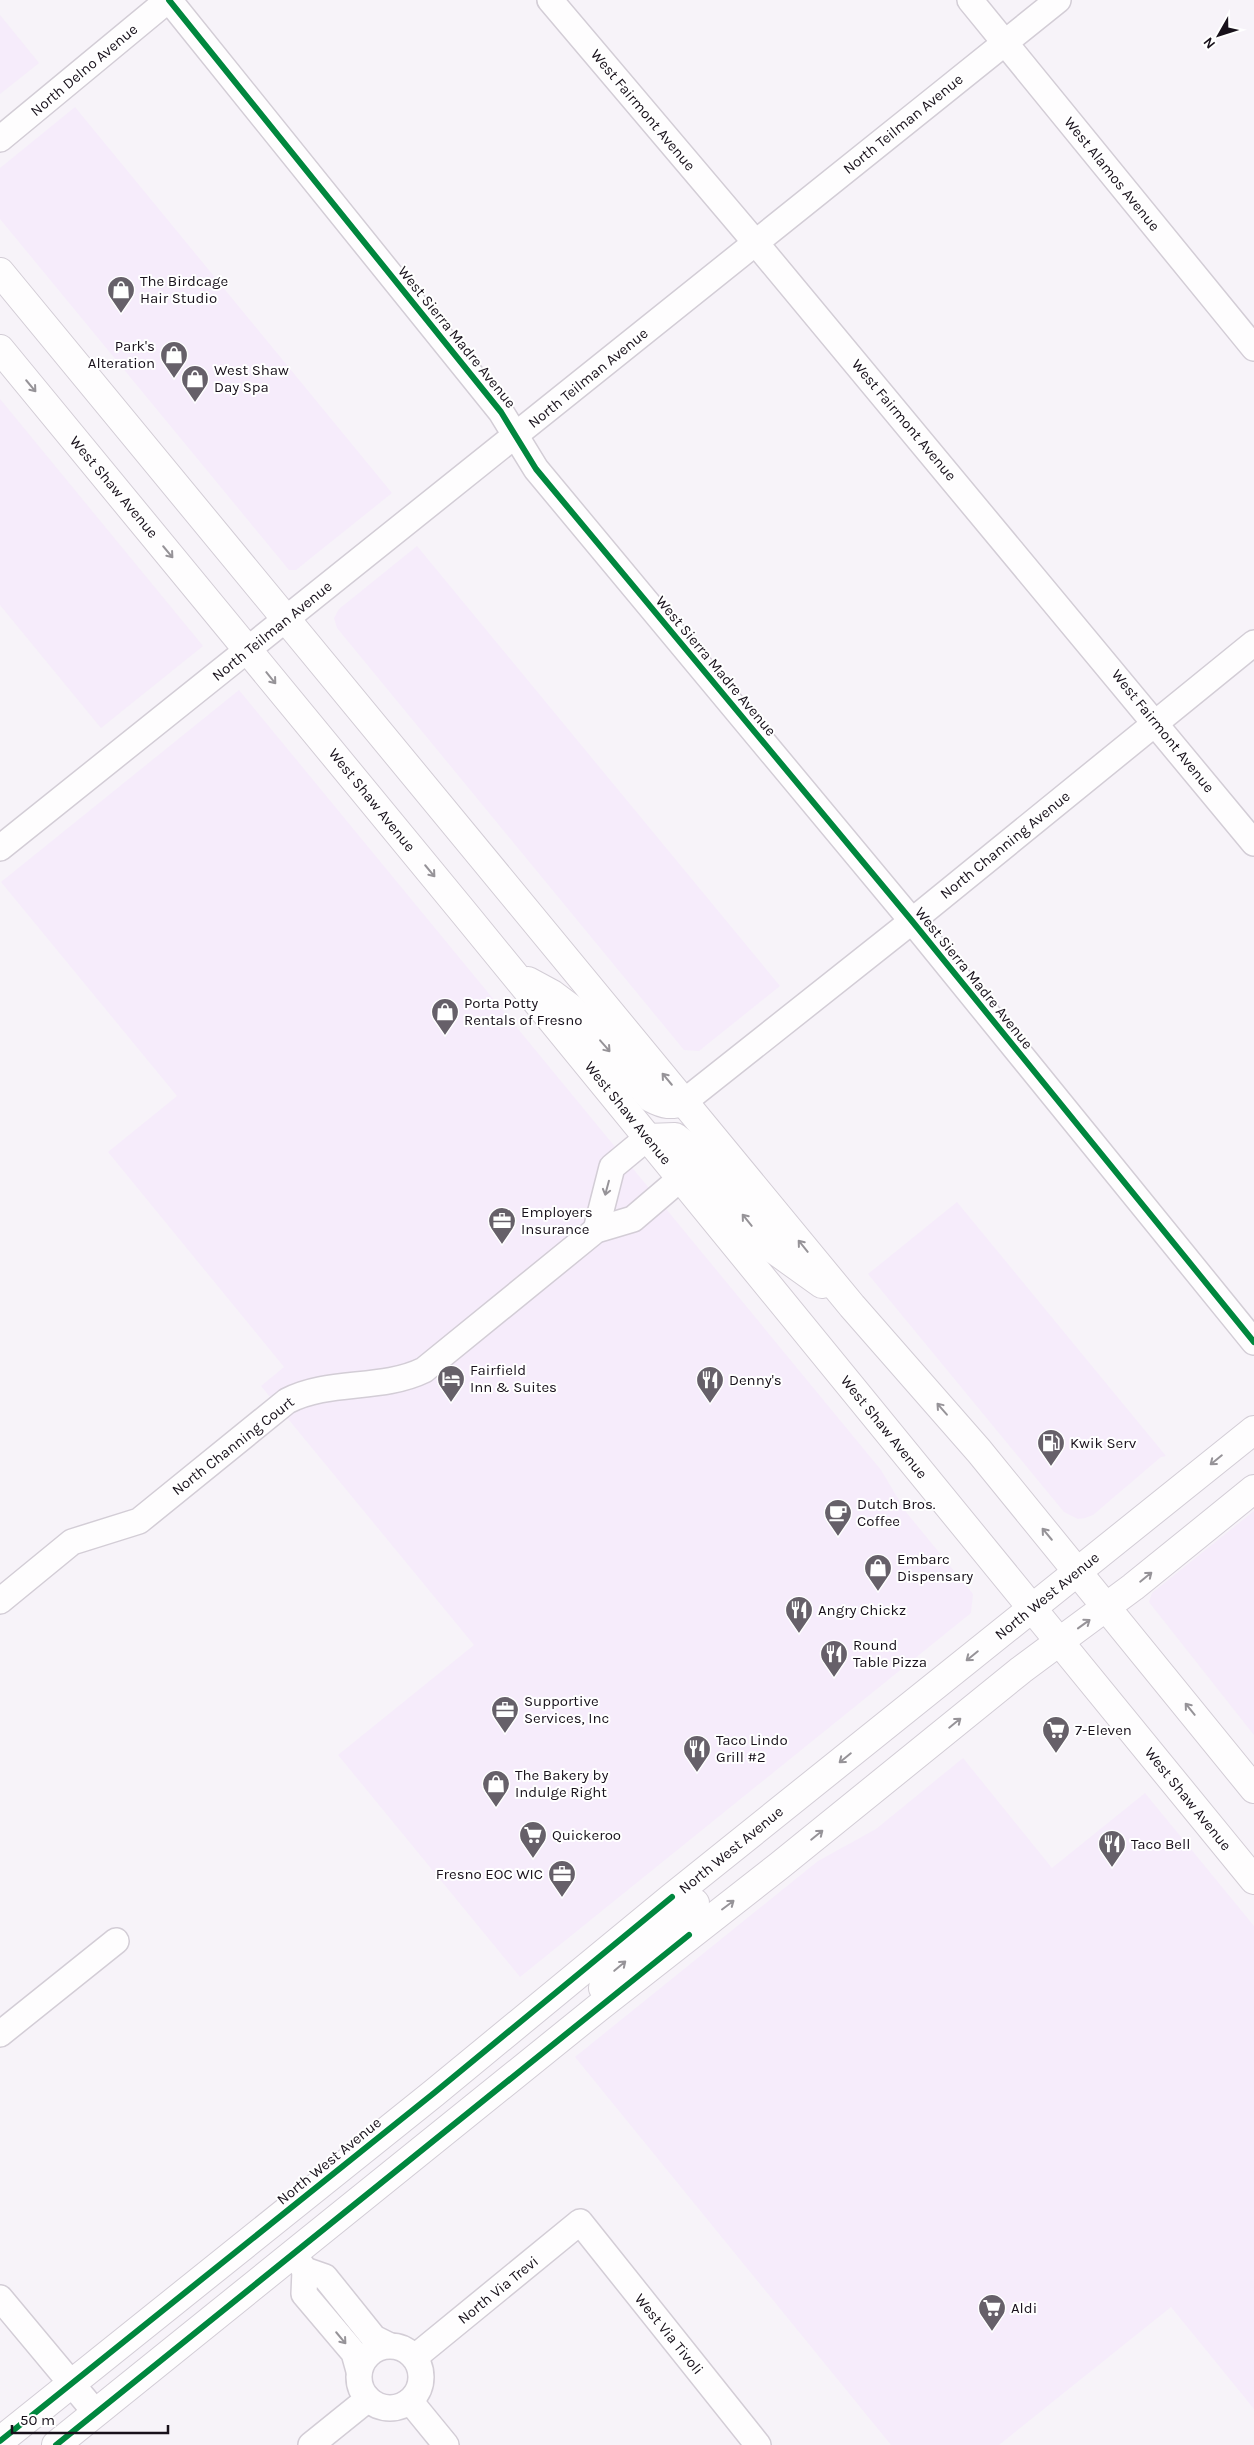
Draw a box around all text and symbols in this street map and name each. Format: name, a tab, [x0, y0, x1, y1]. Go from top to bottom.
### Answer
north arrow	[1194, 10, 1244, 60]
street label: North Delno Avenue	[27, 20, 141, 120]
text: N	[1200, 34, 1219, 52]
street label: West Fairmont Avenue	[587, 46, 699, 174]
street label: North Teilman Avenue	[839, 70, 967, 178]
street label: West Alamos Avenue	[1060, 113, 1164, 235]
street label: West Sierra Madre Avenue	[394, 262, 520, 412]
place label: The Birdcage Hair Studio	[140, 272, 228, 307]
shop icon: The Birdcage Hair Studio	[106, 275, 136, 314]
street label: North Teilman Avenue	[524, 324, 652, 432]
place label: Park's Alteration	[88, 337, 155, 372]
shop icon: Park's Alteration	[159, 340, 189, 379]
street label: West Fairmont Avenue	[848, 356, 960, 484]
place label: West Shaw Day Spa	[214, 361, 289, 396]
shop icon: West Shaw Day Spa	[180, 364, 210, 403]
one-way arrow	[25, 380, 37, 393]
street label: West Shaw Avenue	[66, 432, 162, 542]
one-way arrow	[162, 546, 173, 559]
street label: North Teilman Avenue	[208, 577, 336, 685]
street label: West Sierra Madre Avenue	[652, 592, 780, 740]
street label: West Fairmont Avenue	[1108, 666, 1218, 796]
one-way arrow	[266, 671, 277, 684]
street label: West Shaw Avenue	[325, 745, 419, 855]
street label: North Channing Avenue	[937, 787, 1073, 903]
one-way arrow	[424, 864, 435, 877]
street label: West Sierra Madre Avenue	[911, 903, 1037, 1053]
place label: Porta Potty Rentals of Fresno	[464, 994, 583, 1029]
shop icon: Porta Potty Rentals of Fresno	[430, 997, 460, 1036]
one-way arrow	[599, 1040, 611, 1053]
street label: West Shaw Avenue	[581, 1058, 675, 1168]
one-way arrow	[661, 1073, 672, 1086]
one-way arrow	[602, 1179, 611, 1195]
place label: Employers Insurance	[521, 1203, 593, 1238]
office icon: Employers Insurance	[487, 1206, 517, 1245]
one-way arrow	[741, 1214, 752, 1227]
one-way arrow	[798, 1239, 809, 1252]
place label: Fairfield Inn & Suites	[470, 1361, 557, 1396]
hotel icon: Fairfield Inn & Suites	[436, 1364, 466, 1403]
restaurant icon: Denny's	[695, 1365, 725, 1404]
place label: Denny's	[729, 1371, 782, 1389]
street label: West Shaw Avenue	[837, 1372, 931, 1482]
street label: North Channing Court	[168, 1393, 298, 1499]
one-way arrow	[937, 1403, 948, 1416]
fuel station icon: Kwik Serv	[1036, 1428, 1066, 1467]
place label: Kwik Serv	[1070, 1434, 1137, 1452]
one-way arrow	[1210, 1455, 1223, 1466]
place label: Dutch Bros. Coffee	[857, 1495, 936, 1530]
cafe icon: Dutch Bros. Coffee	[823, 1498, 853, 1537]
one-way arrow	[1041, 1528, 1052, 1541]
street label: North West Avenue	[991, 1548, 1103, 1644]
place label: Embarc Dispensary	[897, 1550, 973, 1585]
shop icon: Embarc Dispensary	[863, 1553, 893, 1592]
one-way arrow	[1139, 1571, 1152, 1582]
restaurant icon: Angry Chickz	[784, 1595, 814, 1634]
place label: Angry Chickz	[818, 1601, 906, 1619]
one-way arrow	[1077, 1619, 1090, 1630]
place label: Round Table Pizza	[853, 1636, 927, 1671]
restaurant icon: Round Table Pizza	[819, 1639, 849, 1678]
one-way arrow	[966, 1651, 979, 1662]
place label: Supportive Services, Inc	[524, 1692, 609, 1727]
office icon: Supportive Services, Inc	[490, 1695, 520, 1734]
one-way arrow	[1184, 1703, 1195, 1716]
supermarket icon: 7-Eleven	[1041, 1715, 1071, 1754]
one-way arrow	[948, 1718, 961, 1729]
place label: 7-Eleven	[1075, 1721, 1132, 1739]
place label: Taco Lindo Grill #2	[716, 1731, 788, 1766]
restaurant icon: Taco Lindo Grill #2	[682, 1734, 712, 1773]
street label: West Shaw Avenue	[1141, 1744, 1235, 1854]
one-way arrow	[839, 1753, 852, 1764]
place label: The Bakery by Indulge Right	[515, 1766, 608, 1801]
shop icon: The Bakery by Indulge Right	[481, 1769, 511, 1808]
street label: North West Avenue	[675, 1802, 787, 1898]
supermarket icon: Quickeroo	[518, 1820, 548, 1859]
place label: Quickeroo	[552, 1826, 621, 1844]
one-way arrow	[810, 1829, 823, 1840]
restaurant icon: Taco Bell	[1097, 1829, 1127, 1868]
place label: Taco Bell	[1131, 1835, 1190, 1853]
office icon: Fresno EOC WIC	[547, 1859, 577, 1898]
place label: Fresno EOC WIC	[436, 1865, 543, 1883]
one-way arrow	[721, 1900, 735, 1910]
one-way arrow	[613, 1960, 626, 1971]
street label: North West Avenue	[273, 2113, 385, 2209]
street label: North Via Trevi	[454, 2252, 542, 2328]
street label: West Via Tivoli	[631, 2290, 707, 2378]
supermarket icon: Aldi	[977, 2293, 1007, 2332]
place label: Aldi	[1011, 2299, 1037, 2317]
one-way arrow	[336, 2332, 347, 2345]
scale bar	[12, 2402, 169, 2434]
text: 50 m	[20, 2411, 55, 2429]

